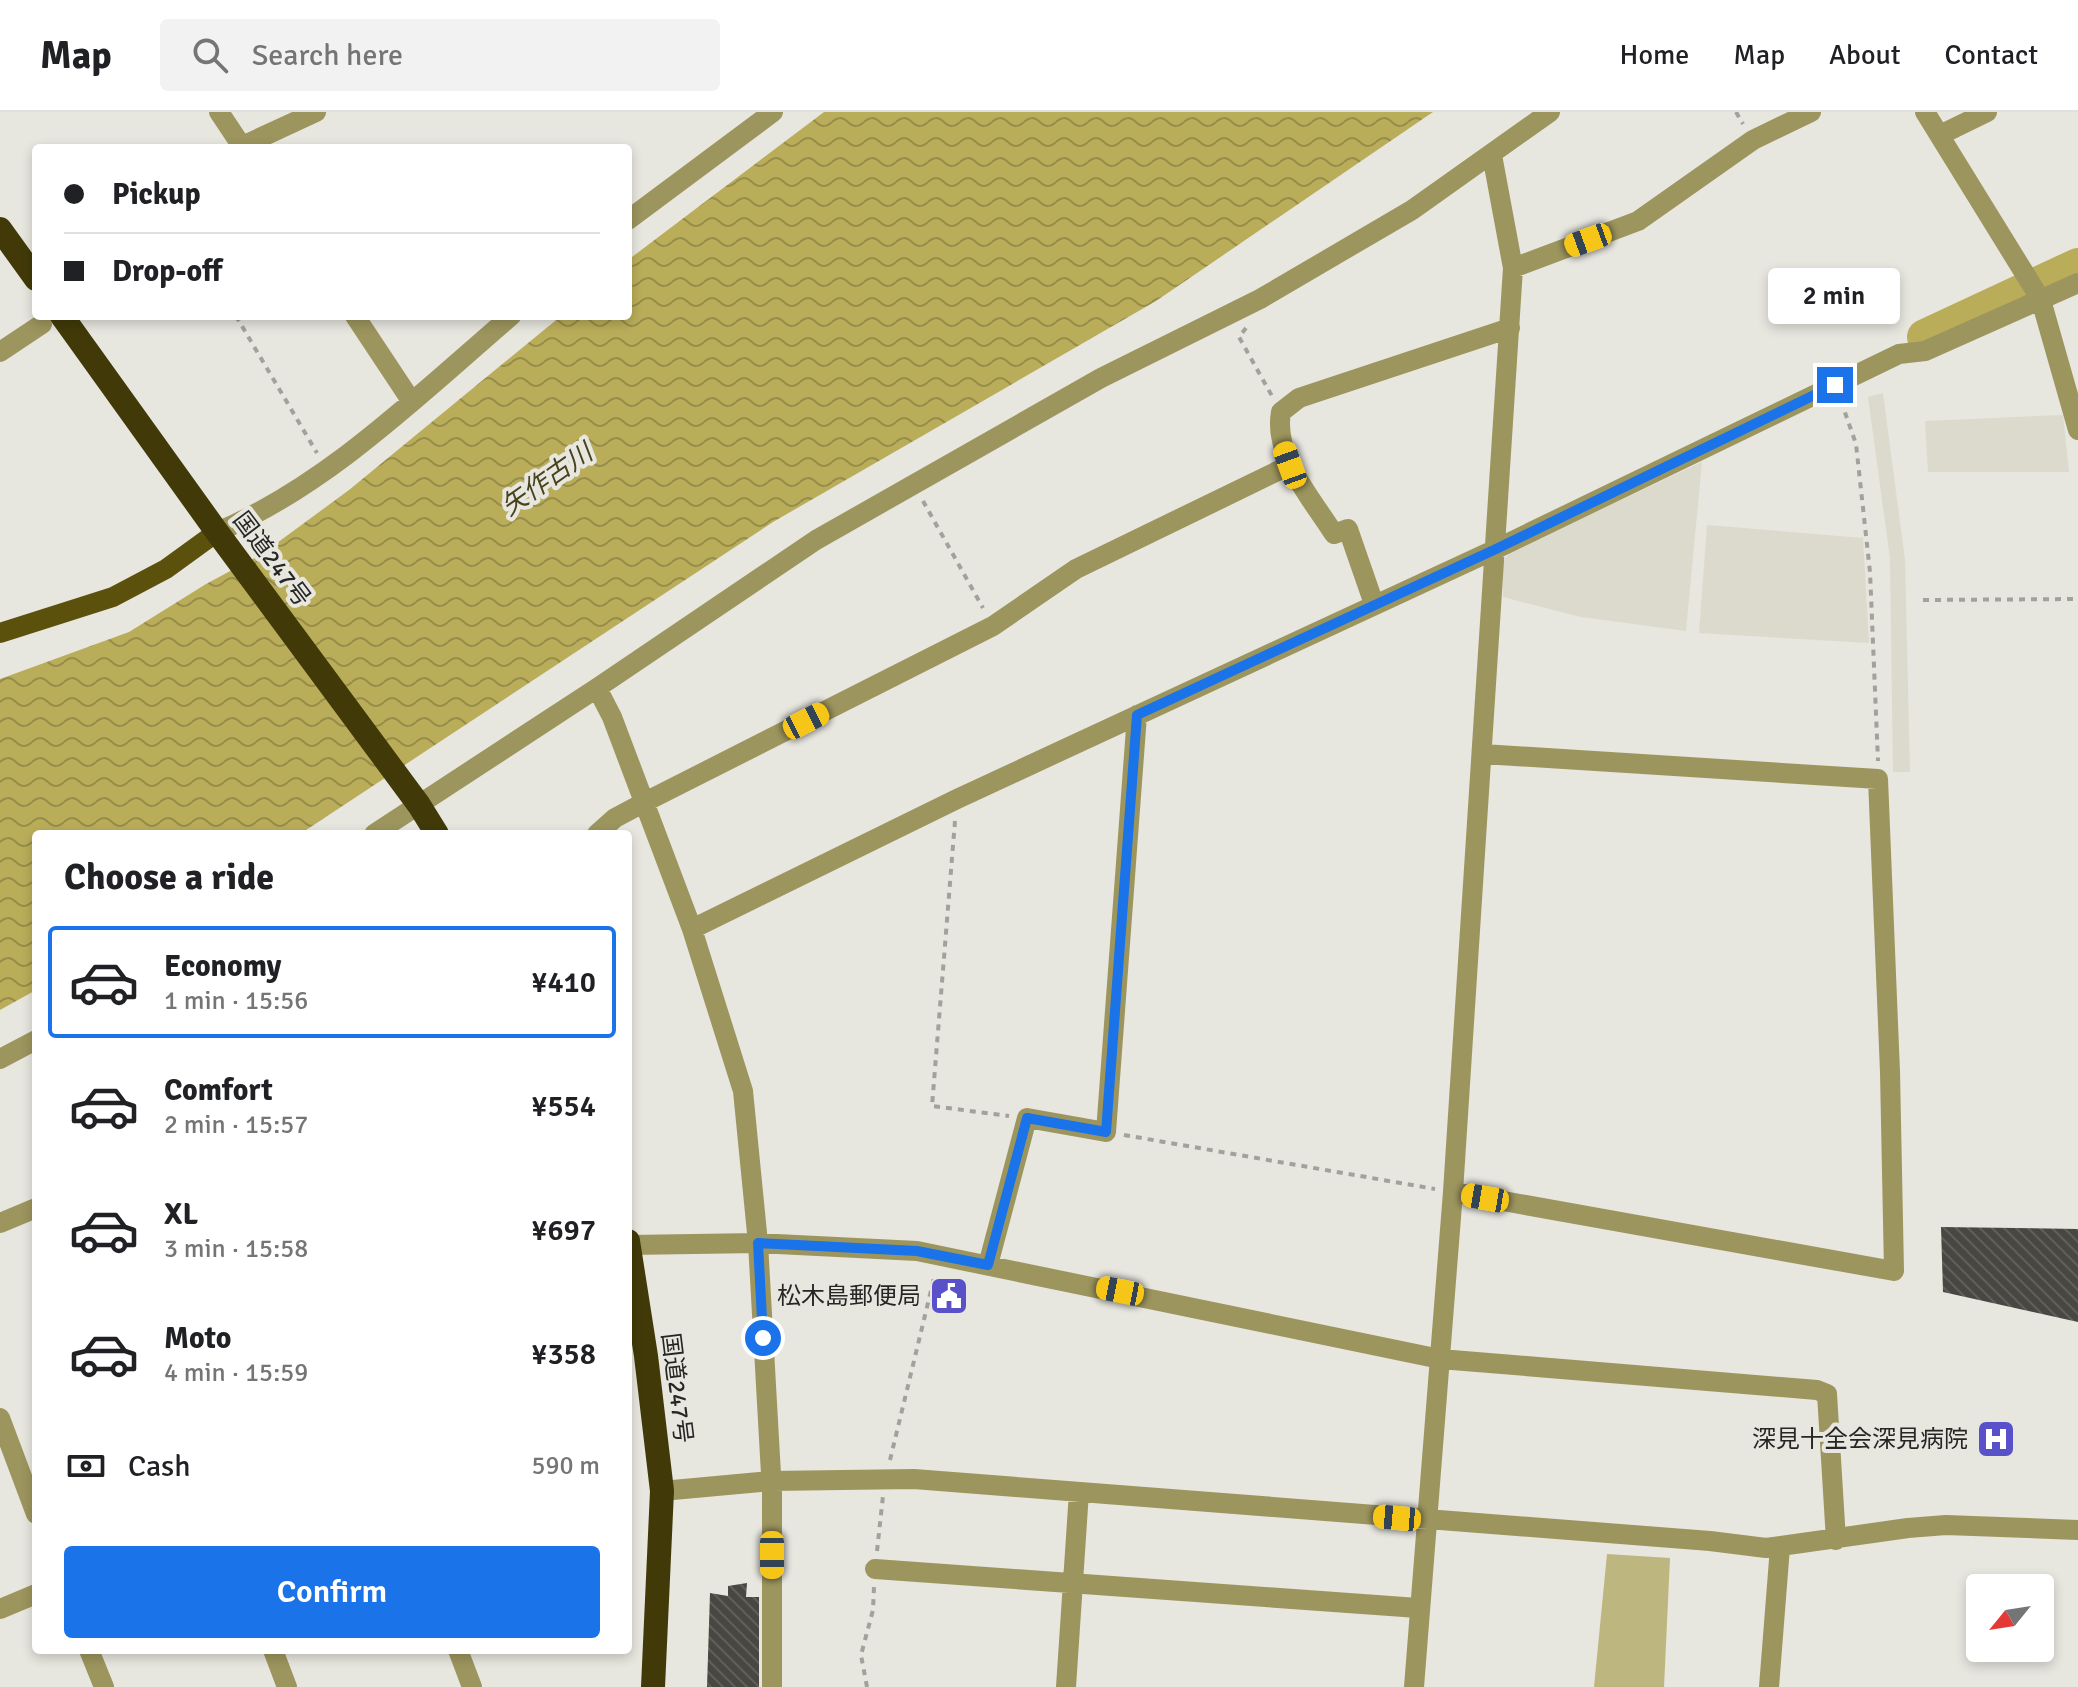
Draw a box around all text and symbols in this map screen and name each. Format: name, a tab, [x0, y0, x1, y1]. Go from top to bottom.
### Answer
search box	[160, 19, 720, 91]
text: Map	[40, 32, 112, 79]
icon: search	[188, 33, 232, 77]
text: Search here	[252, 37, 403, 74]
text: Home	[1620, 38, 1689, 72]
text: Map	[1733, 38, 1785, 72]
text: About	[1829, 38, 1901, 72]
text: Contact	[1945, 38, 2038, 72]
text: Pickup	[112, 176, 201, 213]
car	[1561, 221, 1615, 259]
text: Drop-off	[112, 253, 222, 290]
callout: 2 min	[1769, 269, 1901, 325]
text: 2 min	[1803, 280, 1865, 312]
route end	[1817, 367, 1853, 403]
water label: 矢作古川	[495, 435, 601, 523]
car	[1271, 438, 1309, 492]
street label: 国道247号	[227, 506, 317, 612]
car	[779, 699, 833, 743]
text: Choose a ride	[64, 855, 274, 900]
icon: car	[68, 946, 140, 1018]
text: Economy	[164, 948, 281, 985]
text: ¥410	[531, 964, 596, 1001]
text: 1 min · 15:56	[164, 985, 308, 1017]
icon: car	[68, 1070, 140, 1142]
text: Comfort	[164, 1072, 273, 1109]
text: ¥554	[531, 1088, 596, 1125]
text: 2 min · 15:57	[164, 1109, 308, 1141]
car	[1459, 1182, 1511, 1214]
icon: car	[68, 1194, 140, 1266]
text: XL	[164, 1196, 198, 1233]
text: ¥697	[531, 1212, 596, 1249]
text: 3 min · 15:58	[164, 1233, 308, 1265]
public building icon: 松木島郵便局	[928, 1275, 970, 1317]
car	[1094, 1275, 1146, 1307]
place label: 松木島郵便局	[777, 1281, 921, 1311]
icon: car	[68, 1318, 140, 1390]
text: Moto	[164, 1320, 231, 1357]
route start	[745, 1320, 781, 1356]
street label: 国道247号	[655, 1331, 699, 1445]
text: ¥358	[531, 1336, 596, 1373]
text: 4 min · 15:59	[164, 1357, 308, 1389]
hospital icon: 深見十全会深見病院	[1975, 1418, 2017, 1460]
place label: 深見十全会深見病院	[1752, 1424, 1968, 1454]
icon: cash	[64, 1444, 108, 1488]
text: Cash	[128, 1448, 191, 1485]
text: 590 m	[531, 1450, 600, 1482]
car	[1372, 1504, 1422, 1532]
car	[760, 1531, 784, 1579]
button: Confirm	[64, 1546, 600, 1638]
north arrow	[1966, 1574, 2054, 1662]
map controls	[1966, 1574, 2054, 1662]

